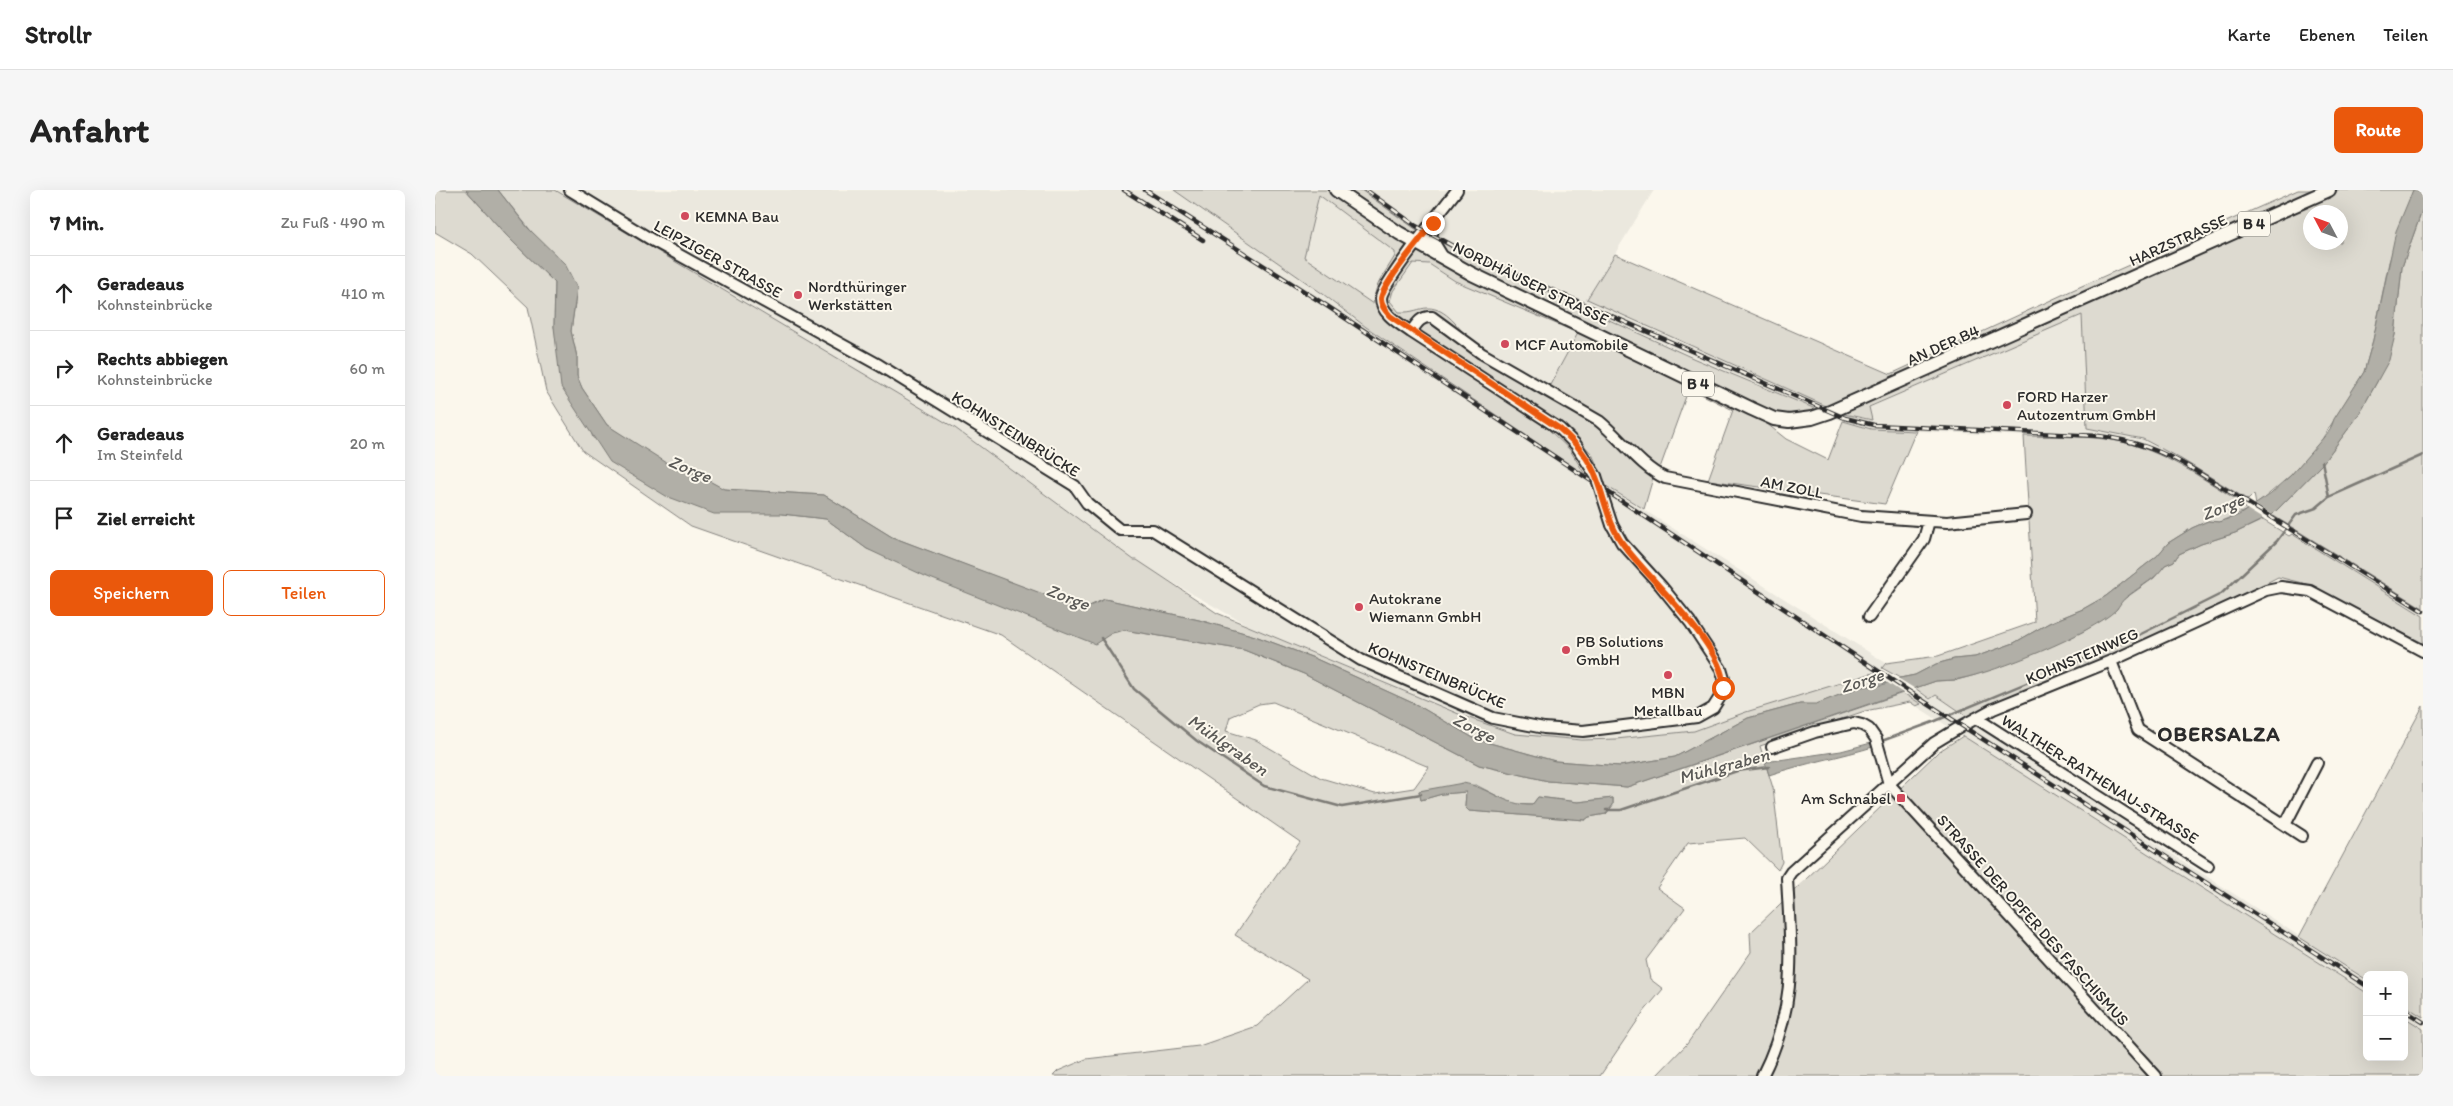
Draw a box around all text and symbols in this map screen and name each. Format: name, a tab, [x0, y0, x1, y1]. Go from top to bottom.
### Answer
text: Strollr	[25, 20, 91, 49]
text: Karte	[2228, 24, 2271, 46]
text: Ebenen	[2299, 24, 2355, 46]
text: Teilen	[2383, 24, 2428, 46]
button: Route	[2334, 107, 2423, 153]
text: Anfahrt	[30, 109, 149, 151]
north arrow	[2303, 205, 2348, 250]
place label: KEMNA Bau	[695, 207, 779, 226]
text: 7 Min.	[50, 210, 104, 235]
marker: KEMNA Bau	[679, 210, 691, 222]
street label: HARZSTRASSE	[2126, 210, 2230, 270]
route end	[1422, 212, 1445, 235]
road number: B 4	[2238, 212, 2270, 236]
text: Zu Fuß · 490 m	[281, 213, 385, 232]
street label: LEIPZIGER STRASSE	[651, 216, 786, 302]
street label: NORDHÄUSER STRASSE	[1450, 237, 1612, 329]
text: Geradeaus	[97, 272, 184, 295]
place label: Nordthüringer Werkstätten	[808, 277, 906, 314]
icon: ahead	[50, 279, 78, 307]
text: 410 m	[341, 284, 385, 303]
marker: Nordthüringer Werkstätten	[792, 289, 804, 301]
text: Kohnsteinbrücke	[97, 295, 213, 314]
street label: AN DER B4	[1904, 320, 1982, 369]
place label: MCF Automobile	[1515, 335, 1628, 354]
marker: MCF Automobile	[1499, 338, 1511, 350]
text: Rechts abbiegen	[97, 347, 228, 370]
icon: right	[50, 354, 78, 382]
text: 60 m	[350, 359, 385, 378]
text: Kohnsteinbrücke	[97, 370, 213, 389]
road number: B 4	[1682, 372, 1714, 396]
street label: KOHNSTEINBRÜCKE	[948, 387, 1084, 481]
place label: FORD Harzer Autozentrum GmbH	[2017, 387, 2156, 424]
marker: FORD Harzer Autozentrum GmbH	[2001, 399, 2013, 411]
text: Geradeaus	[97, 422, 184, 445]
icon: ahead	[50, 429, 78, 457]
text: 20 m	[350, 434, 385, 453]
text: Im Steinfeld	[97, 445, 183, 464]
water label: Zorge	[665, 450, 716, 488]
street label: AM ZOLL	[1759, 472, 1825, 502]
water label: Zorge	[2198, 488, 2249, 525]
icon: arrive	[50, 504, 78, 532]
text: Ziel erreicht	[97, 507, 195, 530]
button: Speichern	[50, 570, 213, 616]
button: Teilen	[223, 570, 385, 616]
water label: Zorge	[1043, 579, 1094, 616]
place label: Autokrane Wiemann GmbH	[1369, 589, 1481, 626]
marker: Autokrane Wiemann GmbH	[1353, 601, 1365, 613]
street label: KOHNSTEINWEG	[2023, 624, 2141, 688]
place label: PB Solutions GmbH	[1576, 632, 1664, 669]
street label: KOHNSTEINBRÜCKE	[1365, 637, 1509, 713]
marker: PB Solutions GmbH	[1560, 644, 1572, 656]
water label: Zorge	[1838, 663, 1888, 698]
marker: MBN Metallbau	[1662, 669, 1674, 681]
route start	[1712, 677, 1735, 700]
place label: MBN Metallbau	[1634, 683, 1702, 720]
water label: Zorge	[1449, 708, 1500, 749]
water label: Mühlgraben	[1184, 709, 1273, 781]
street label: WALTHER-RATHENAU-STRASSE	[1998, 710, 2202, 848]
district label: OBERSALZA	[2157, 721, 2281, 746]
water label: Mühlgraben	[1676, 743, 1772, 789]
place label: Am Schnabel	[1801, 789, 1891, 808]
marker: Am Schnabel	[1895, 792, 1907, 804]
street label: STRASSE DER OPFER DES FASCHISMUS	[1933, 811, 2133, 1029]
map controls	[2363, 971, 2408, 1061]
button: +	[2363, 971, 2408, 1016]
button: −	[2363, 1016, 2408, 1061]

